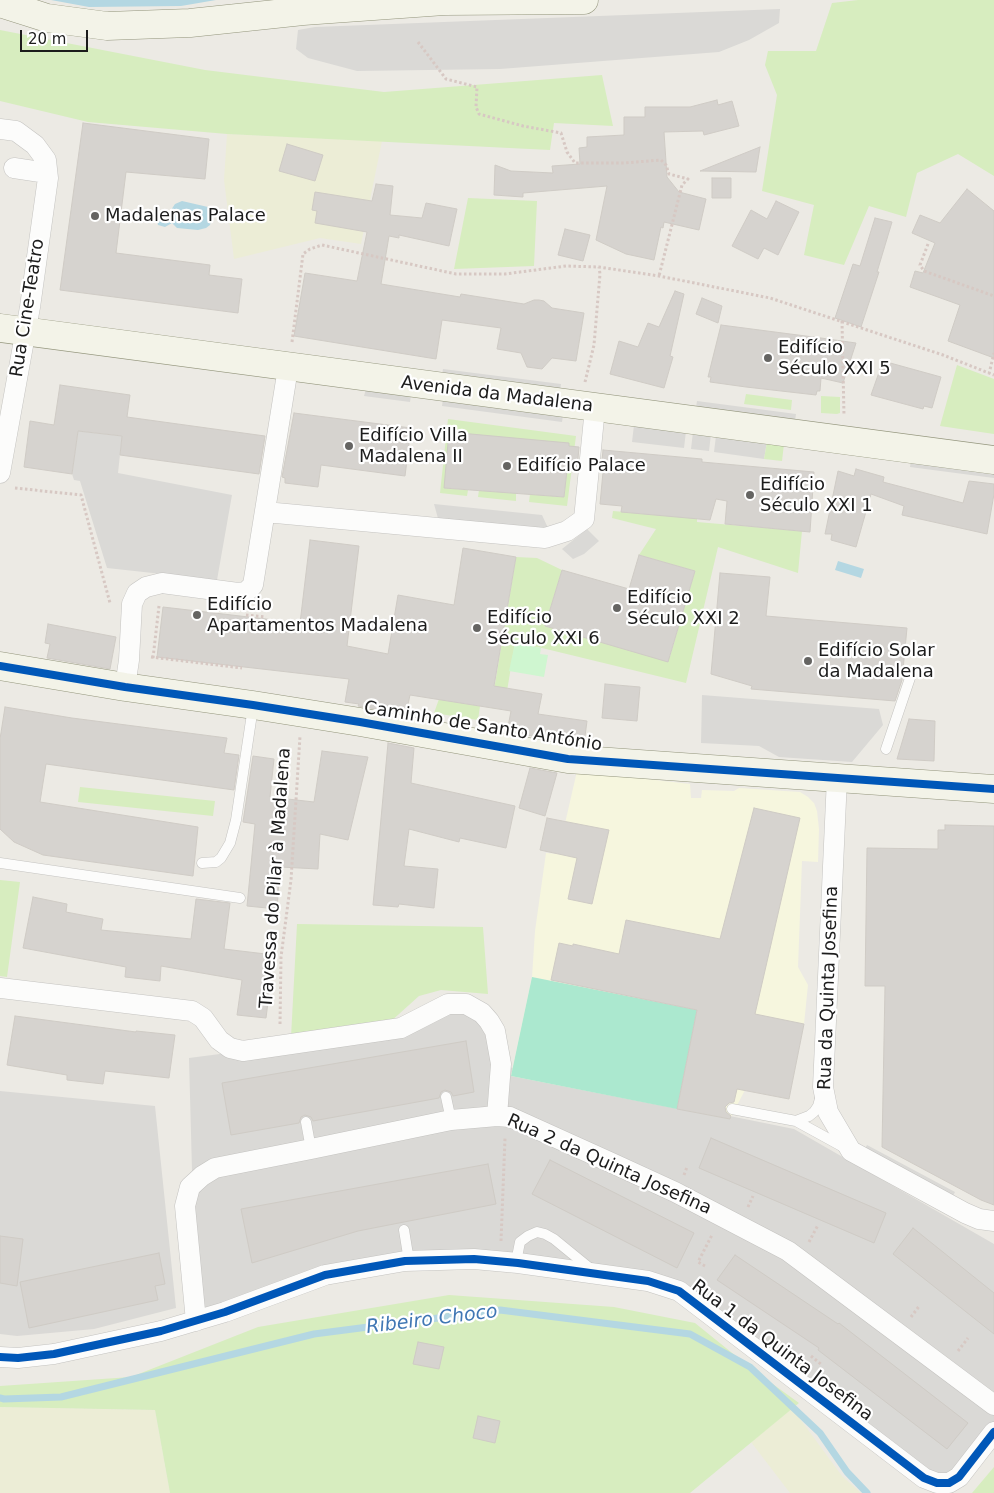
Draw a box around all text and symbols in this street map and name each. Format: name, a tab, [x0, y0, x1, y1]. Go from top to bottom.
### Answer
scale bar	[22, 20, 90, 52]
text: 20 m	[28, 30, 66, 48]
place label: Madalenas Palace	[105, 205, 266, 227]
marker: Madalenas Palace	[89, 210, 101, 222]
street label: Rua Cine-Teatro	[6, 237, 50, 379]
place label: Edifício Século XXI 5	[778, 337, 891, 379]
marker: Edifício Século XXI 5	[762, 352, 774, 364]
street label: Avenida da Madalena	[400, 373, 594, 417]
place label: Edifício Villa Madalena II	[359, 425, 468, 468]
marker: Edifício Villa Madalena II	[343, 440, 355, 452]
place label: Edifício Palace	[517, 455, 646, 477]
marker: Edifício Palace	[501, 460, 513, 472]
place label: Edifício Século XXI 1	[760, 474, 873, 516]
marker: Edifício Século XXI 1	[744, 489, 756, 501]
place label: Edifício Século XXI 2	[627, 587, 740, 630]
place label: Edifício Apartamentos Madalena	[207, 594, 428, 636]
marker: Edifício Século XXI 2	[611, 602, 623, 614]
place label: Edifício Século XXI 6	[487, 607, 600, 650]
marker: Edifício Apartamentos Madalena	[191, 609, 203, 621]
marker: Edifício Século XXI 6	[471, 622, 483, 634]
place label: Edifício Solar da Madalena	[818, 640, 935, 682]
marker: Edifício Solar da Madalena	[802, 655, 814, 667]
street label: Caminho de Santo António	[362, 698, 604, 756]
street label: Travessa do Pilar à Madalena	[256, 747, 296, 1009]
street label: Rua da Quinta Josefina	[815, 885, 843, 1091]
street label: Rua 2 da Quinta Josefina	[503, 1110, 715, 1220]
street label: Rua 1 da Quinta Josefina	[687, 1276, 877, 1426]
water label: Ribeiro Choco	[365, 1301, 499, 1339]

